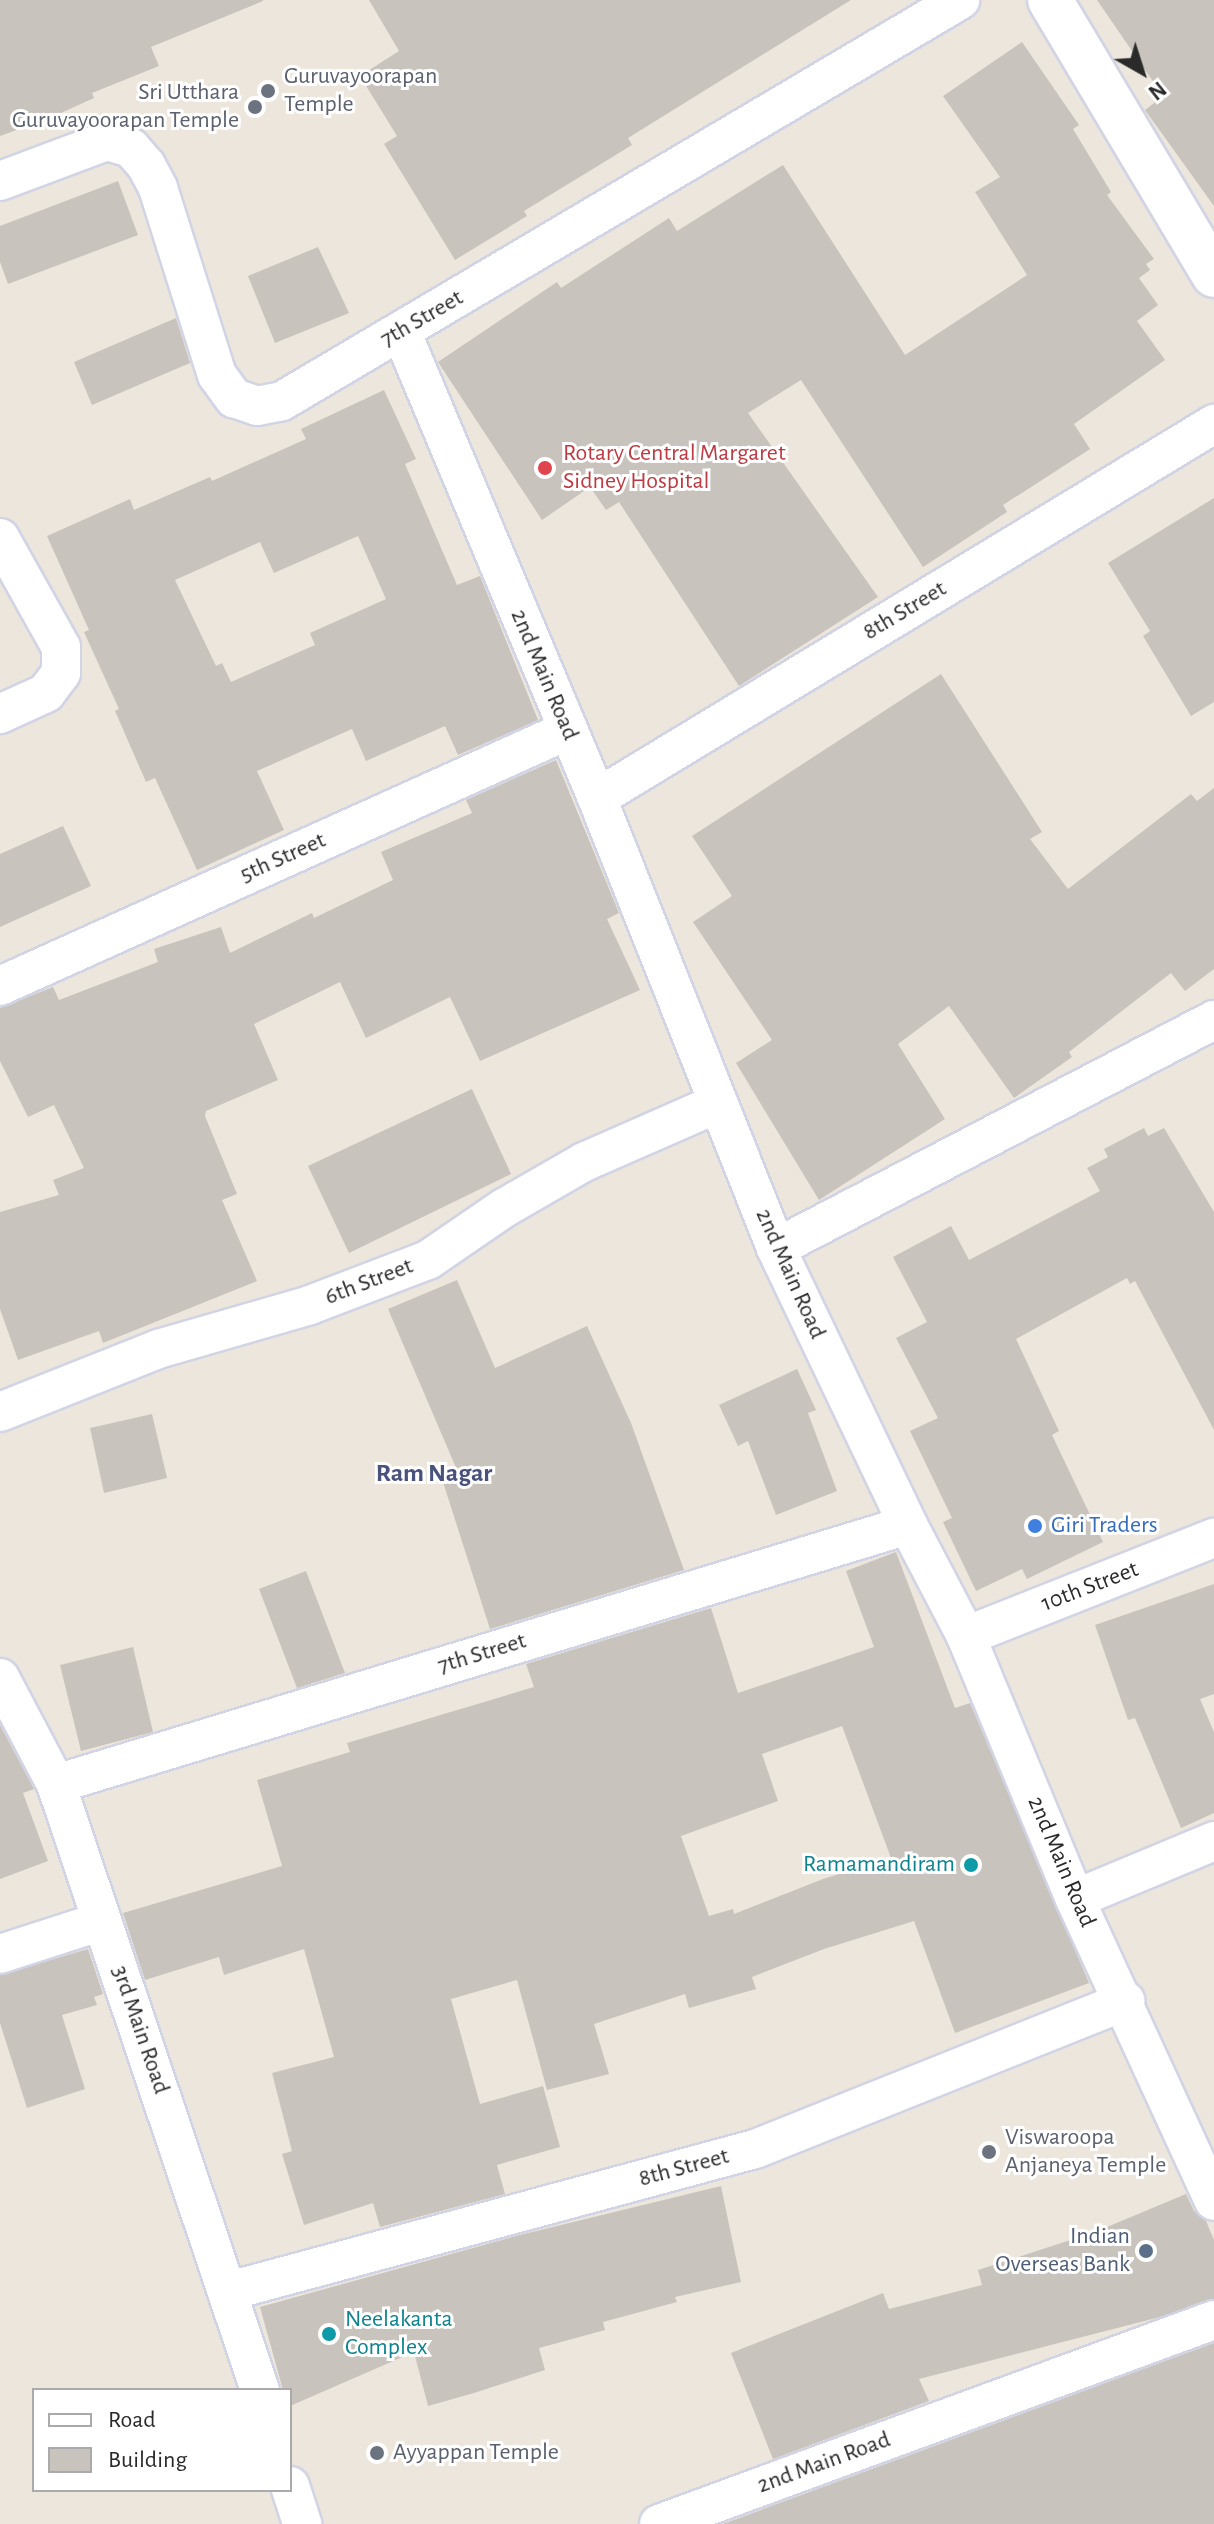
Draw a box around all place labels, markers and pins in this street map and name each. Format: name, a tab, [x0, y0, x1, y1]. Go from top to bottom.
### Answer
place label: Guruvayoorapan Temple	[284, 63, 437, 119]
place label: Sri Utthara Guruvayoorapan Temple	[12, 79, 239, 135]
marker: Guruvayoorapan Temple	[259, 82, 277, 100]
marker: Sri Utthara Guruvayoorapan Temple	[246, 98, 264, 116]
place label: Rotary Central Margaret Sidney Hospital	[563, 440, 786, 496]
marker: Rotary Central Margaret Sidney Hospital	[534, 457, 556, 479]
place label: Giri Traders	[1051, 1512, 1158, 1540]
marker: Giri Traders	[1026, 1517, 1044, 1535]
place label: Ramamandiram	[803, 1851, 955, 1879]
marker: Ramamandiram	[962, 1856, 980, 1874]
place label: Viswaroopa Anjaneya Temple	[1005, 2124, 1166, 2180]
marker: Viswaroopa Anjaneya Temple	[980, 2143, 998, 2161]
place label: Indian Overseas Bank	[995, 2223, 1130, 2279]
marker: Indian Overseas Bank	[1137, 2242, 1155, 2260]
place label: Neelakanta Complex	[345, 2306, 452, 2362]
marker: Neelakanta Complex	[320, 2325, 338, 2343]
place label: Ayyappan Temple	[393, 2439, 559, 2467]
marker: Ayyappan Temple	[368, 2444, 386, 2462]

